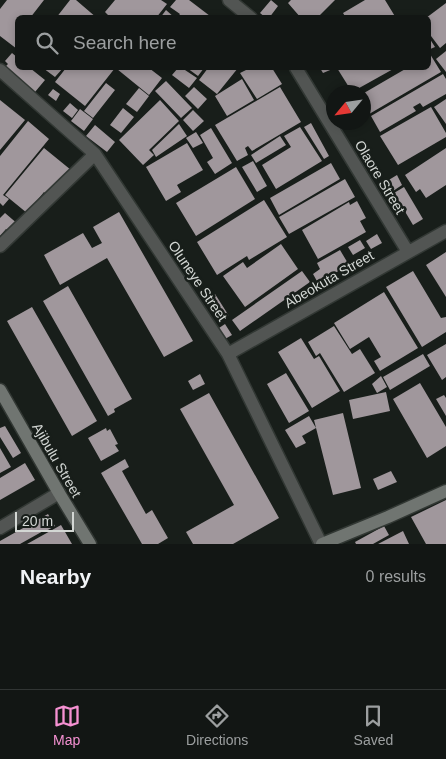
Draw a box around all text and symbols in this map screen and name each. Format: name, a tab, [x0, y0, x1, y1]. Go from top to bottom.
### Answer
search box	[15, 15, 431, 70]
icon: search	[33, 29, 61, 57]
text: Search here	[73, 32, 177, 53]
north arrow	[326, 85, 371, 130]
street label: Olaore Street	[352, 137, 408, 217]
street label: Oluneye Street	[165, 238, 231, 324]
street label: Abeokuta Street	[282, 247, 377, 311]
street label: Ajibulu Street	[29, 420, 85, 500]
scale bar	[15, 509, 74, 532]
text: 20 m	[22, 513, 53, 529]
text: Nearby	[20, 565, 91, 588]
text: 0 results	[366, 568, 426, 585]
tab: Map	[53, 702, 81, 748]
tab: Directions	[186, 702, 248, 748]
tab: Saved	[354, 702, 393, 748]

